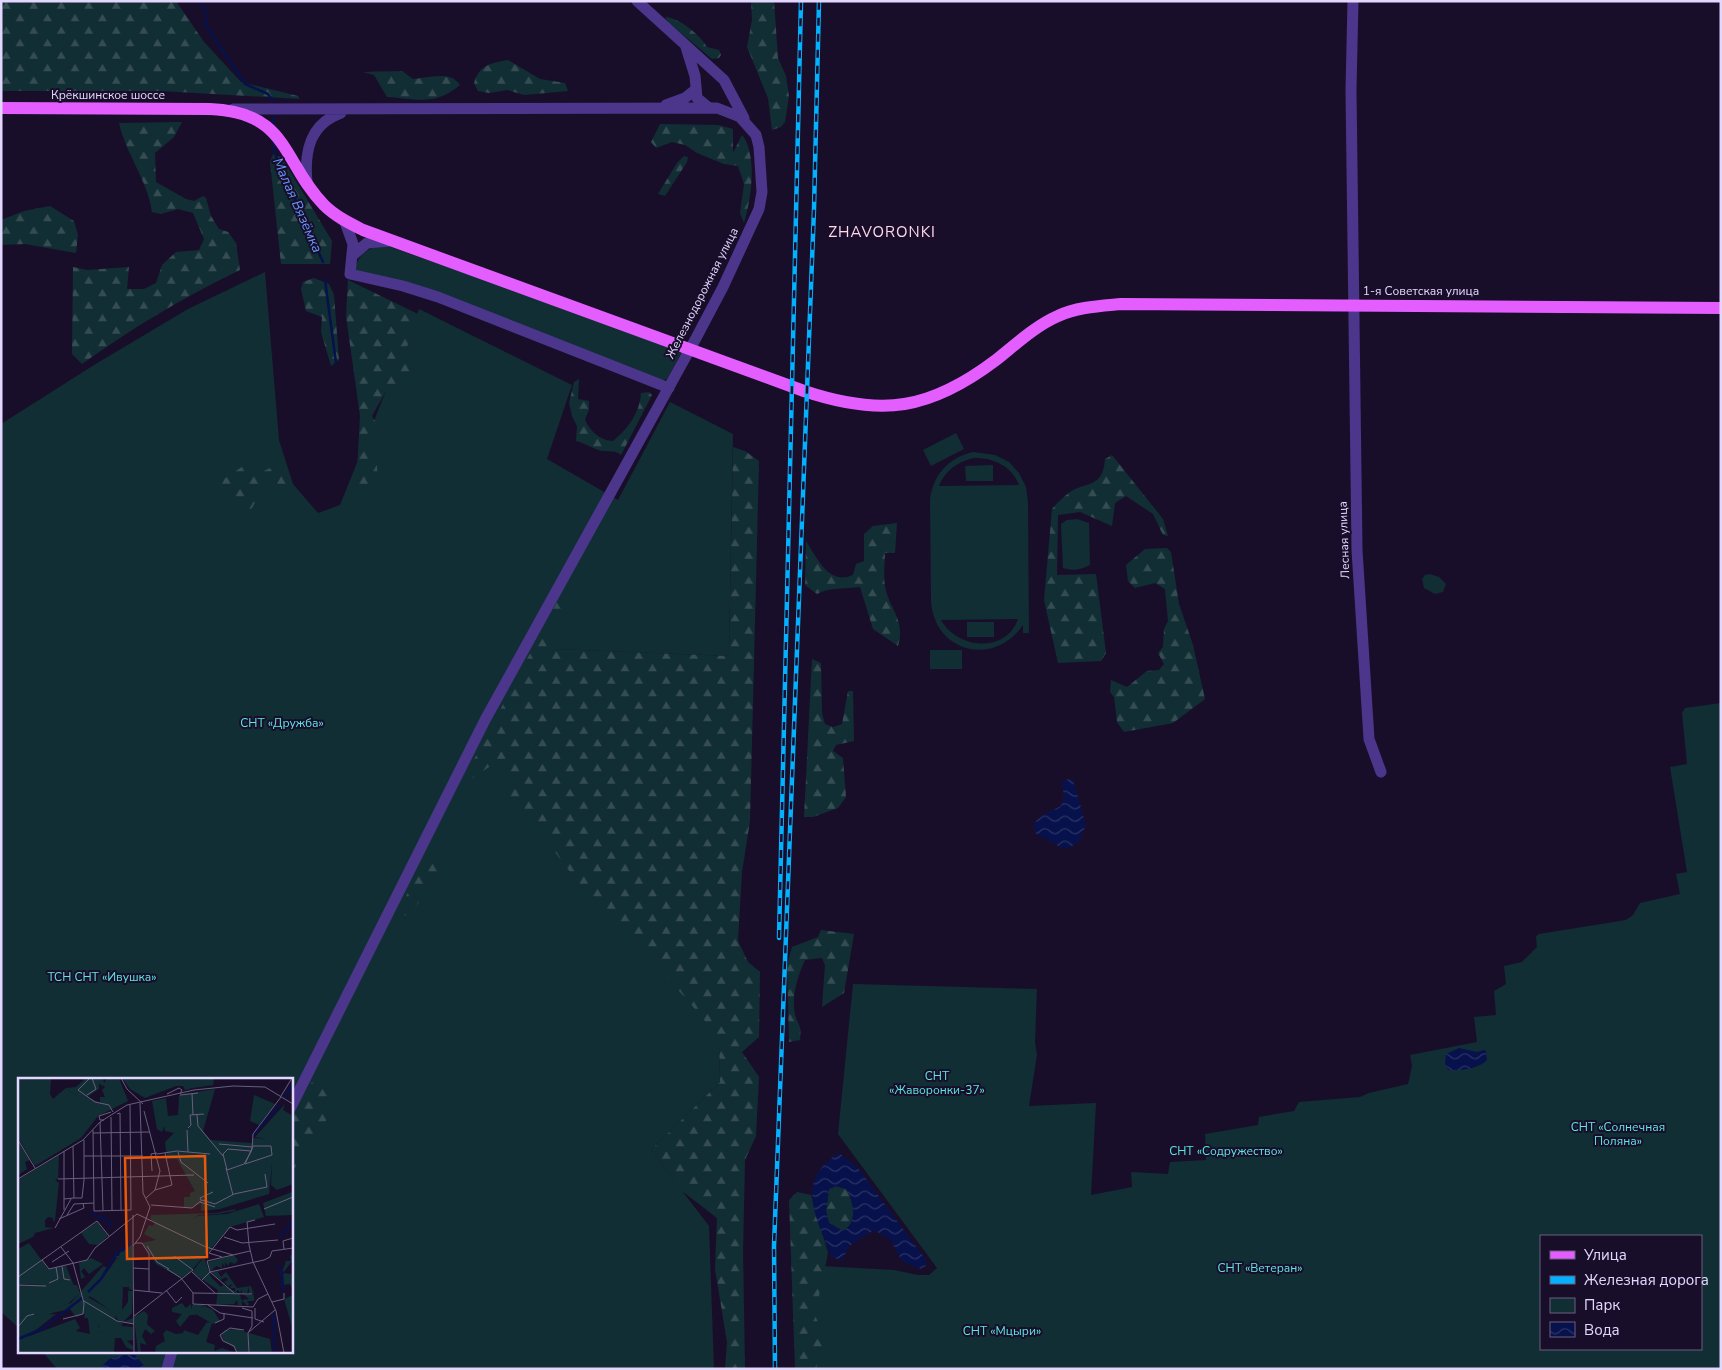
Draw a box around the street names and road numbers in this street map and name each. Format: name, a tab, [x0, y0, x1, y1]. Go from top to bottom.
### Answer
street label: Крёкшинское шоссе	[51, 87, 165, 103]
street label: Железнодорожная улица	[662, 225, 742, 361]
street label: 1-я Советская улица	[1363, 283, 1479, 299]
street label: Лесная улица	[1335, 501, 1353, 579]

